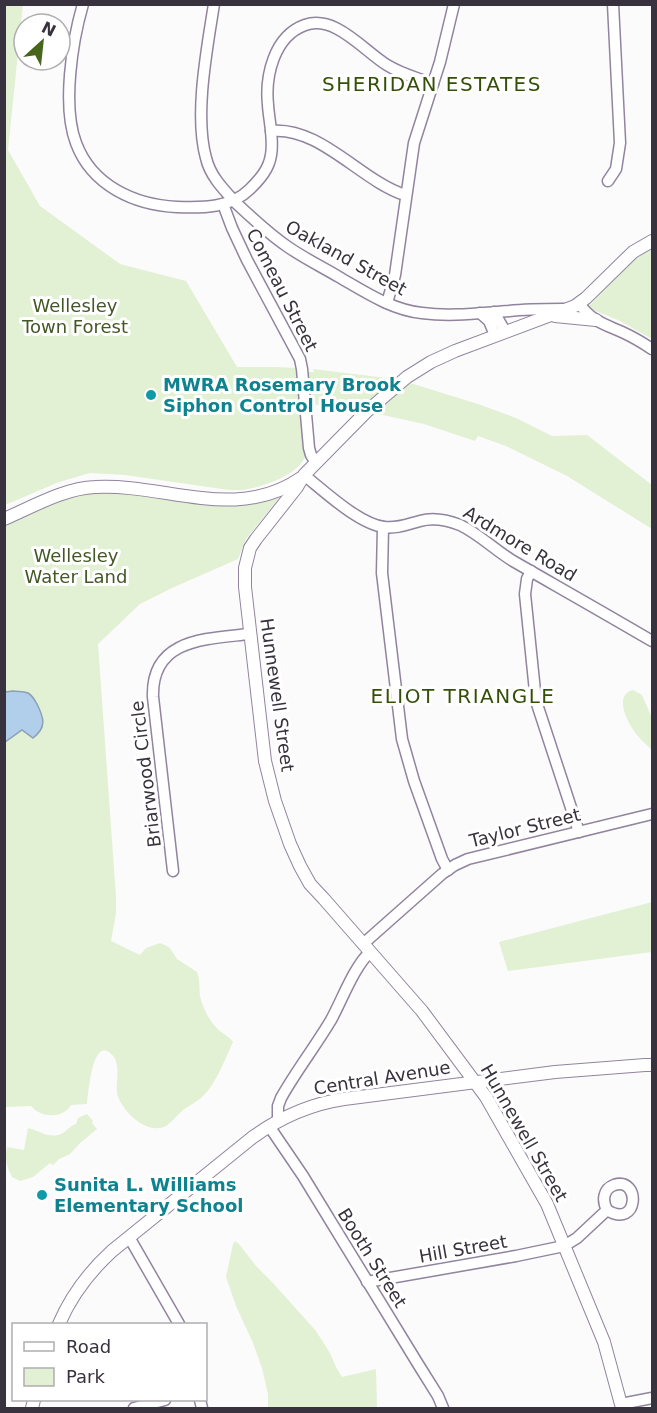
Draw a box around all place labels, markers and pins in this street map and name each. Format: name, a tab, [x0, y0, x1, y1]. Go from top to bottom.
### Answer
place label: MWRA Rosemary Brook Siphon Control House	[163, 374, 402, 416]
marker: MWRA Rosemary Brook Siphon Control House	[144, 388, 158, 402]
place label: Sunita L. Williams Elementary School	[54, 1174, 243, 1216]
marker: Sunita L. Williams Elementary School	[35, 1188, 49, 1202]

